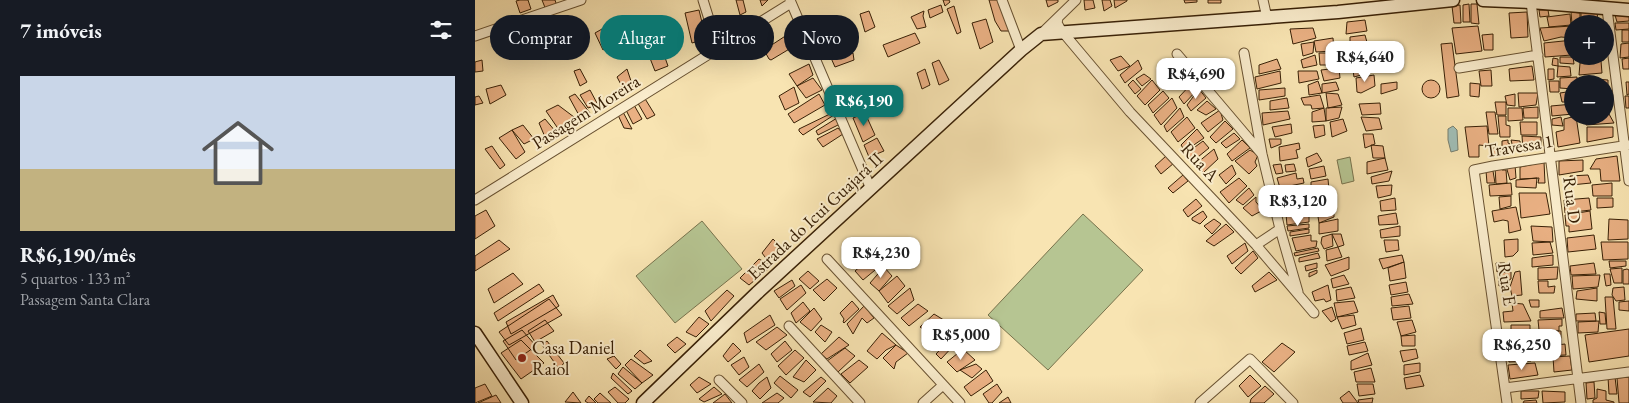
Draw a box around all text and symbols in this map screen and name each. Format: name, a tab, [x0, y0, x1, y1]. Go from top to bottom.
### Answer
chip: Comprar	[490, 15, 590, 60]
chip: Alugar	[600, 15, 684, 60]
chip: Filtros	[694, 15, 774, 60]
chip: Novo	[784, 15, 859, 60]
map controls	[1564, 15, 1614, 125]
button: +	[1564, 15, 1614, 65]
icon: filters	[427, 16, 455, 44]
text: 7 imóveis	[20, 17, 102, 44]
pin: R$4,640	[1319, 41, 1411, 83]
text: R$4,640	[1336, 46, 1394, 67]
pin: R$4,690	[1150, 58, 1242, 100]
text: R$4,690	[1167, 63, 1225, 84]
street label: Passagem Moreira	[528, 69, 645, 154]
button: −	[1564, 75, 1614, 125]
pin: R$6,190	[818, 84, 910, 127]
text: R$6,190	[835, 90, 893, 111]
icon: home	[193, 108, 283, 198]
street label: Travessa 1	[1483, 129, 1555, 162]
street label: Rua A	[1176, 137, 1225, 187]
street label: Estrada do Icui Guajará II	[742, 147, 887, 284]
street label: Rua D	[1558, 175, 1587, 225]
pin: R$3,120	[1252, 184, 1344, 227]
text: R$3,120	[1269, 190, 1327, 211]
pin: R$4,230	[835, 236, 927, 279]
text: R$6,190/mês	[20, 241, 136, 268]
text: R$4,230	[852, 242, 910, 263]
street label: Rua E	[1493, 261, 1522, 307]
text: 5 quartos · 133 m²	[20, 268, 131, 289]
text: Passagem Santa Clara	[20, 289, 150, 310]
pin: R$5,000	[915, 318, 1007, 361]
text: R$5,000	[932, 324, 990, 345]
pin: R$6,250	[1476, 328, 1568, 371]
text: R$6,250	[1493, 334, 1551, 355]
place label: Casa Daniel Raiol	[532, 336, 615, 380]
marker: Casa Daniel Raiol	[516, 352, 528, 364]

